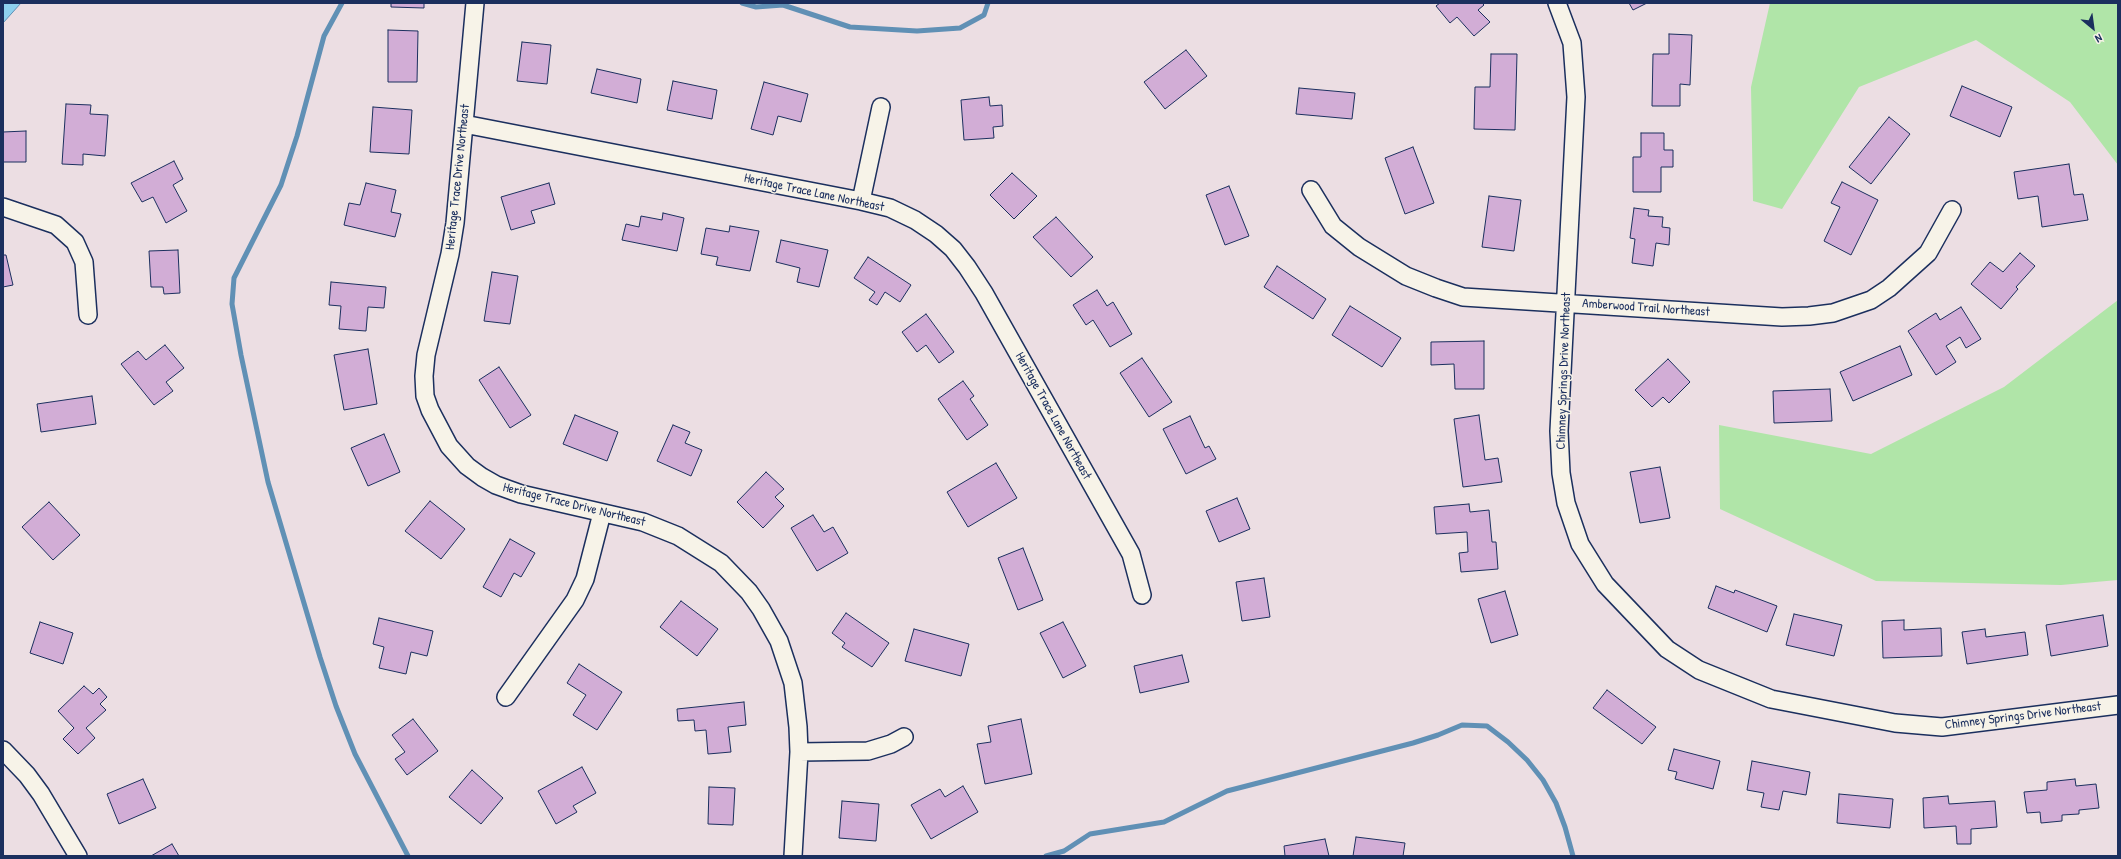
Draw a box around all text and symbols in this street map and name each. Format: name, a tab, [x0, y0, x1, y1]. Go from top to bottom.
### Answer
north arrow	[2073, 8, 2113, 48]
text: N	[2093, 31, 2105, 46]
street label: Heritage Trace Drive Northeast	[443, 103, 473, 251]
street label: Heritage Trace Lane Northeast	[742, 171, 886, 215]
street label: Chimney Springs Drive Northeast	[1553, 292, 1575, 450]
street label: Amberwood Trail Northeast	[1582, 296, 1710, 320]
street label: Heritage Trace Lane Northeast	[1012, 350, 1094, 482]
street label: Heritage Trace Drive Northeast	[501, 480, 647, 530]
street label: Chimney Springs Drive Northeast	[1944, 699, 2102, 733]

